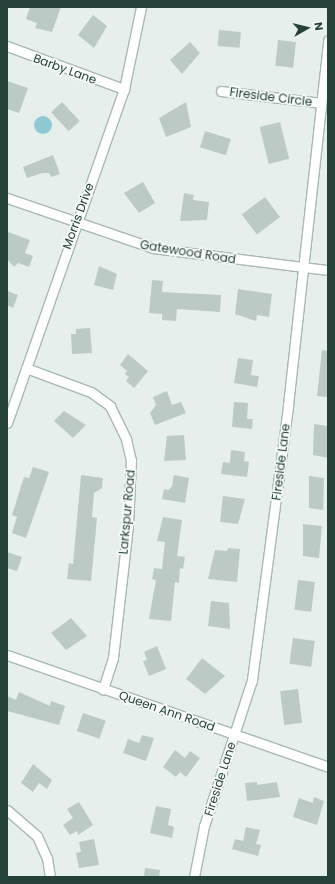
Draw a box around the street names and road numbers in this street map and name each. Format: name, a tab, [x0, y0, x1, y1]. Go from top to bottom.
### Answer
street label: Barby Lane	[31, 51, 99, 87]
street label: Fireside Circle	[229, 85, 313, 109]
street label: Morris Drive	[59, 181, 97, 251]
street label: Gatewood Road	[139, 237, 237, 267]
street label: Fireside Lane	[269, 423, 293, 501]
street label: Larkspur Road	[116, 469, 138, 555]
street label: Queen Ann Road	[117, 688, 217, 734]
street label: Fireside Lane	[201, 740, 239, 818]

